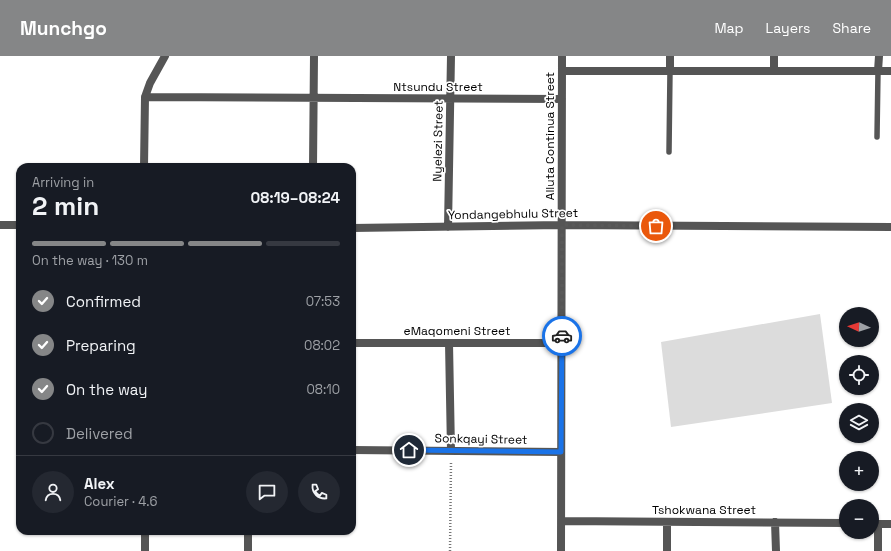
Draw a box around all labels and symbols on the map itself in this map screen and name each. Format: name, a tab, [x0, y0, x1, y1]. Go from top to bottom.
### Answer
street label: Alluta Continua Street	[542, 72, 558, 200]
street label: Ntsundu Street	[393, 79, 483, 95]
street label: Nyelezi Street	[429, 100, 447, 182]
street label: Yondangebhulu Street	[448, 205, 578, 223]
pin	[639, 209, 673, 243]
north arrow	[839, 307, 879, 347]
courier	[542, 316, 582, 356]
street label: eMaqomeni Street	[404, 323, 510, 339]
street label: Sonkqayi Street	[434, 430, 528, 448]
pin	[392, 433, 426, 467]
street label: Tshokwana Street	[652, 502, 756, 518]

